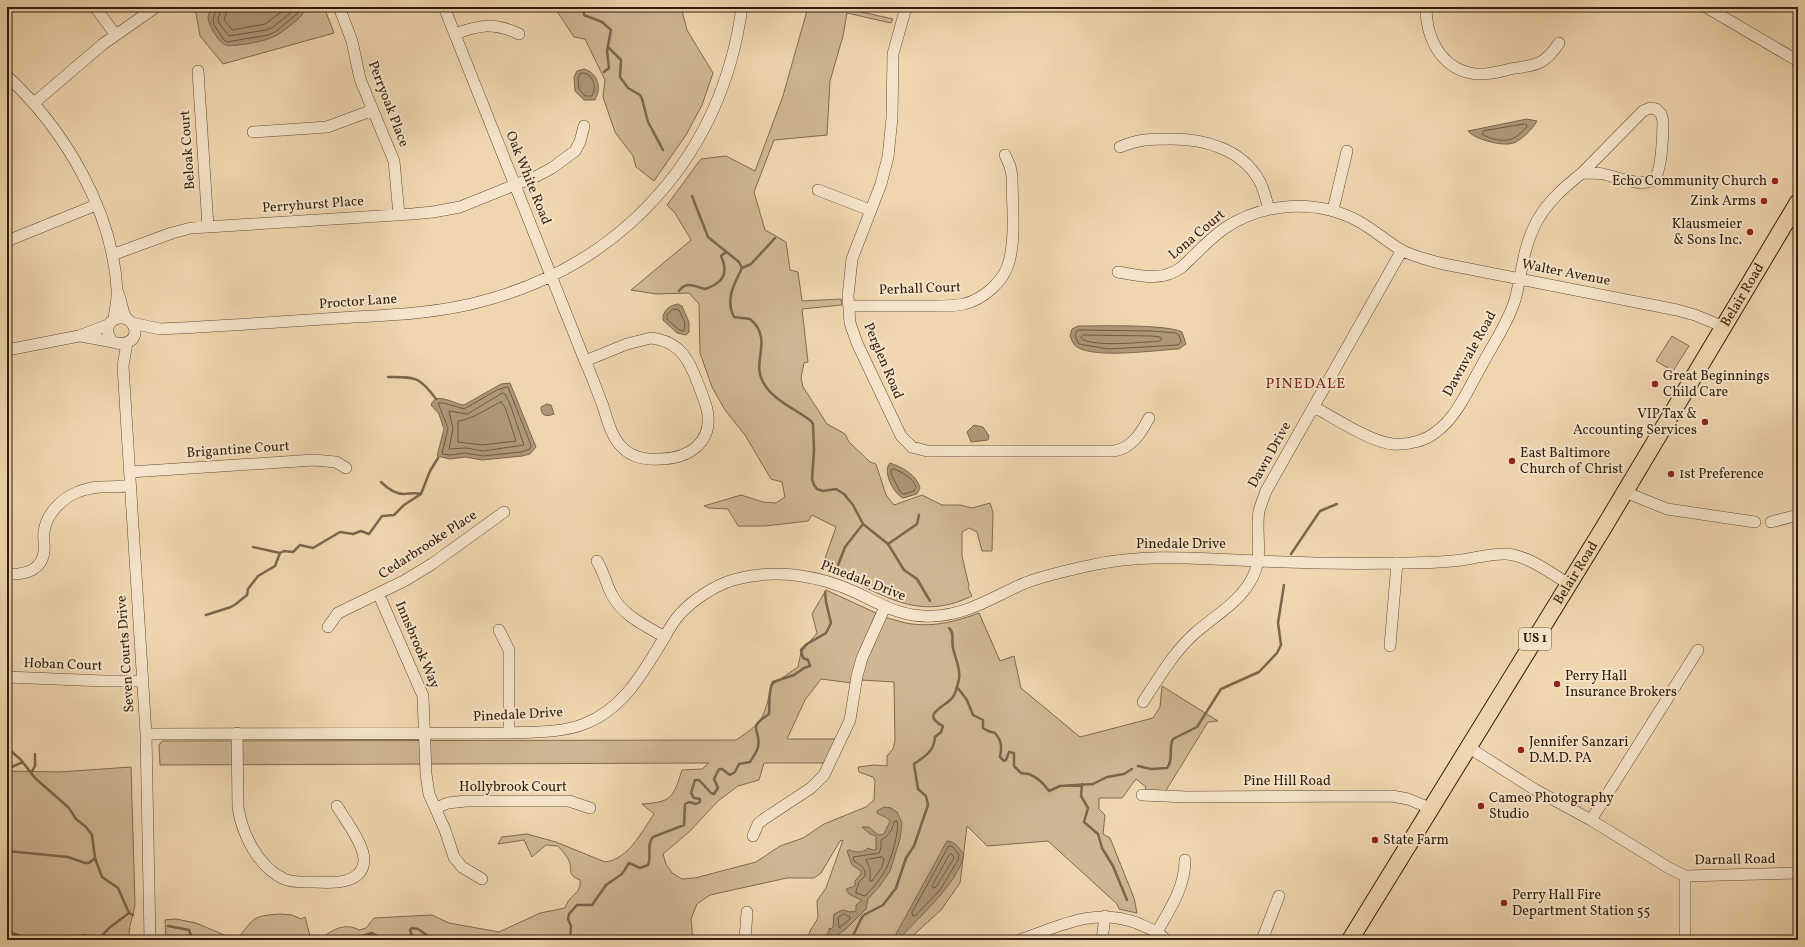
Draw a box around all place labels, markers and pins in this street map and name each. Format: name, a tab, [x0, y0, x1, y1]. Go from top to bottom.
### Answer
place label: Echo Community Church	[1612, 172, 1767, 191]
marker: Echo Community Church	[1770, 176, 1780, 186]
place label: Zink Arms	[1690, 192, 1756, 211]
marker: Zink Arms	[1759, 196, 1769, 206]
place label: Klausmeier & Sons Inc.	[1672, 215, 1742, 250]
marker: Klausmeier & Sons Inc.	[1745, 227, 1755, 237]
place label: Great Beginnings Child Care	[1663, 367, 1769, 402]
marker: Great Beginnings Child Care	[1650, 379, 1660, 389]
place label: VIP Tax & Accounting Services	[1573, 405, 1697, 440]
marker: VIP Tax & Accounting Services	[1700, 417, 1710, 427]
place label: East Baltimore Church of Christ	[1520, 444, 1623, 479]
marker: East Baltimore Church of Christ	[1507, 456, 1517, 466]
place label: 1st Preference	[1679, 465, 1764, 484]
marker: 1st Preference	[1666, 469, 1676, 479]
place label: Perry Hall Insurance Brokers	[1565, 667, 1677, 702]
marker: Perry Hall Insurance Brokers	[1552, 679, 1562, 689]
place label: Jennifer Sanzari D.M.D. PA	[1529, 733, 1628, 768]
marker: Jennifer Sanzari D.M.D. PA	[1516, 745, 1526, 755]
place label: Cameo Photography Studio	[1489, 789, 1614, 824]
marker: Cameo Photography Studio	[1476, 801, 1486, 811]
place label: State Farm	[1383, 831, 1449, 850]
marker: State Farm	[1370, 835, 1380, 845]
place label: Perry Hall Fire Department Station 55	[1512, 886, 1650, 921]
marker: Perry Hall Fire Department Station 55	[1499, 898, 1509, 908]

